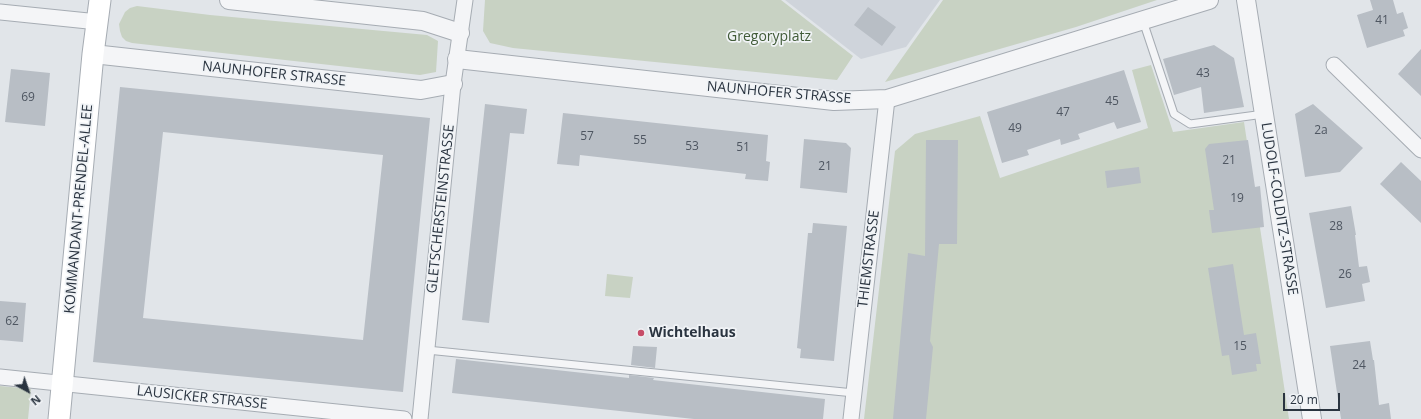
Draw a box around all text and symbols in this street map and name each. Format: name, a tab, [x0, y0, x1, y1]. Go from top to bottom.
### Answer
house number: 41	[1375, 14, 1389, 28]
park label: Gregoryplatz	[727, 29, 811, 45]
street label: NAUNHOFER STRASSE	[201, 58, 347, 90]
house number: 43	[1196, 67, 1210, 81]
street label: NAUNHOFER STRASSE	[706, 78, 852, 108]
house number: 69	[21, 91, 35, 105]
house number: 45	[1105, 95, 1119, 109]
street label: KOMMANDANT-PRENDEL-ALLEE	[61, 104, 97, 314]
house number: 47	[1056, 106, 1070, 120]
street label: LUDOLF-COLDITZ-STRASSE	[1257, 121, 1301, 297]
house number: 49	[1008, 122, 1022, 136]
street label: GLETSCHERSTEINSTRASSE	[424, 124, 458, 294]
house number: 2a	[1314, 124, 1328, 138]
house number: 57	[580, 130, 594, 144]
house number: 55	[633, 134, 647, 148]
house number: 53	[685, 140, 699, 154]
house number: 51	[736, 141, 750, 155]
house number: 21	[1222, 154, 1236, 168]
house number: 21	[818, 160, 832, 174]
house number: 19	[1230, 192, 1244, 206]
street label: THIEMSTRASSE	[855, 209, 883, 309]
house number: 28	[1329, 220, 1343, 234]
house number: 26	[1338, 268, 1352, 282]
house number: 62	[5, 315, 19, 329]
place label: Wichtelhaus	[649, 325, 736, 341]
marker: Wichtelhaus	[636, 328, 646, 338]
house number: 15	[1233, 340, 1247, 354]
house number: 24	[1352, 359, 1366, 373]
north arrow	[8, 371, 48, 411]
street label: LAUSICKER STRASSE	[136, 383, 268, 413]
scale bar	[1285, 385, 1342, 411]
text: 20 m	[1290, 391, 1318, 408]
text: N	[28, 392, 44, 409]

